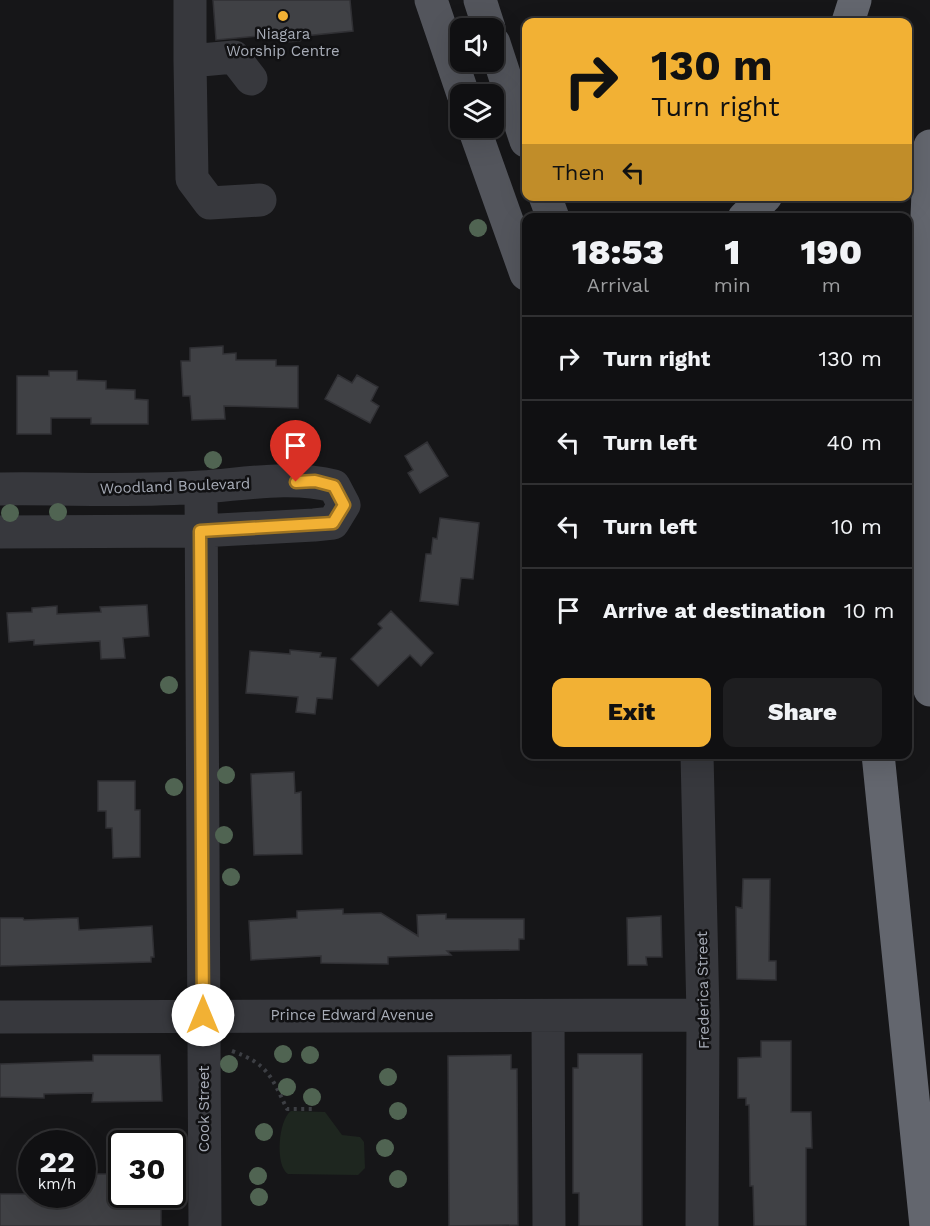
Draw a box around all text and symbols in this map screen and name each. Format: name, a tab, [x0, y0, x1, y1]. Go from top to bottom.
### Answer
marker: Niagara Worship Centre	[276, 9, 290, 23]
map controls	[450, 18, 504, 138]
button: sound	[450, 18, 504, 72]
place label: Niagara Worship Centre	[226, 25, 340, 60]
text: 130 m	[651, 41, 773, 90]
icon: right	[552, 42, 630, 120]
button: layers	[450, 84, 504, 138]
text: Turn right	[651, 91, 780, 123]
icon: left	[617, 156, 650, 189]
text: Then	[552, 160, 605, 185]
text: 18:53	[572, 231, 664, 273]
text: 1	[724, 231, 740, 273]
text: 190	[800, 231, 862, 273]
text: Arrival	[587, 273, 649, 297]
text: min	[714, 273, 751, 297]
text: m	[822, 273, 841, 297]
icon: right	[552, 342, 585, 375]
text: Turn right	[603, 346, 710, 371]
text: 130 m	[818, 346, 882, 371]
pin	[270, 420, 321, 482]
icon: left	[552, 426, 585, 459]
icon: arrive	[279, 429, 312, 462]
text: Turn left	[603, 430, 697, 455]
text: 40 m	[826, 430, 882, 455]
street label: Woodland Boulevard	[99, 474, 251, 498]
icon: left	[552, 510, 585, 543]
text: Turn left	[603, 514, 697, 539]
text: 10 m	[831, 514, 882, 539]
icon: arrive	[552, 594, 585, 627]
text: Arrive at destination	[603, 598, 826, 623]
text: 10 m	[844, 598, 894, 623]
button: Exit	[552, 678, 711, 747]
button: Share	[723, 678, 882, 747]
street label: Frederica Street	[693, 930, 713, 1049]
position arrow	[171, 983, 235, 1047]
street label: Prince Edward Avenue	[270, 1006, 434, 1024]
street label: Cook Street	[195, 1065, 213, 1152]
speed limit sign: 30	[108, 1130, 186, 1208]
text: 22	[39, 1144, 75, 1179]
text: km/h	[38, 1175, 76, 1193]

